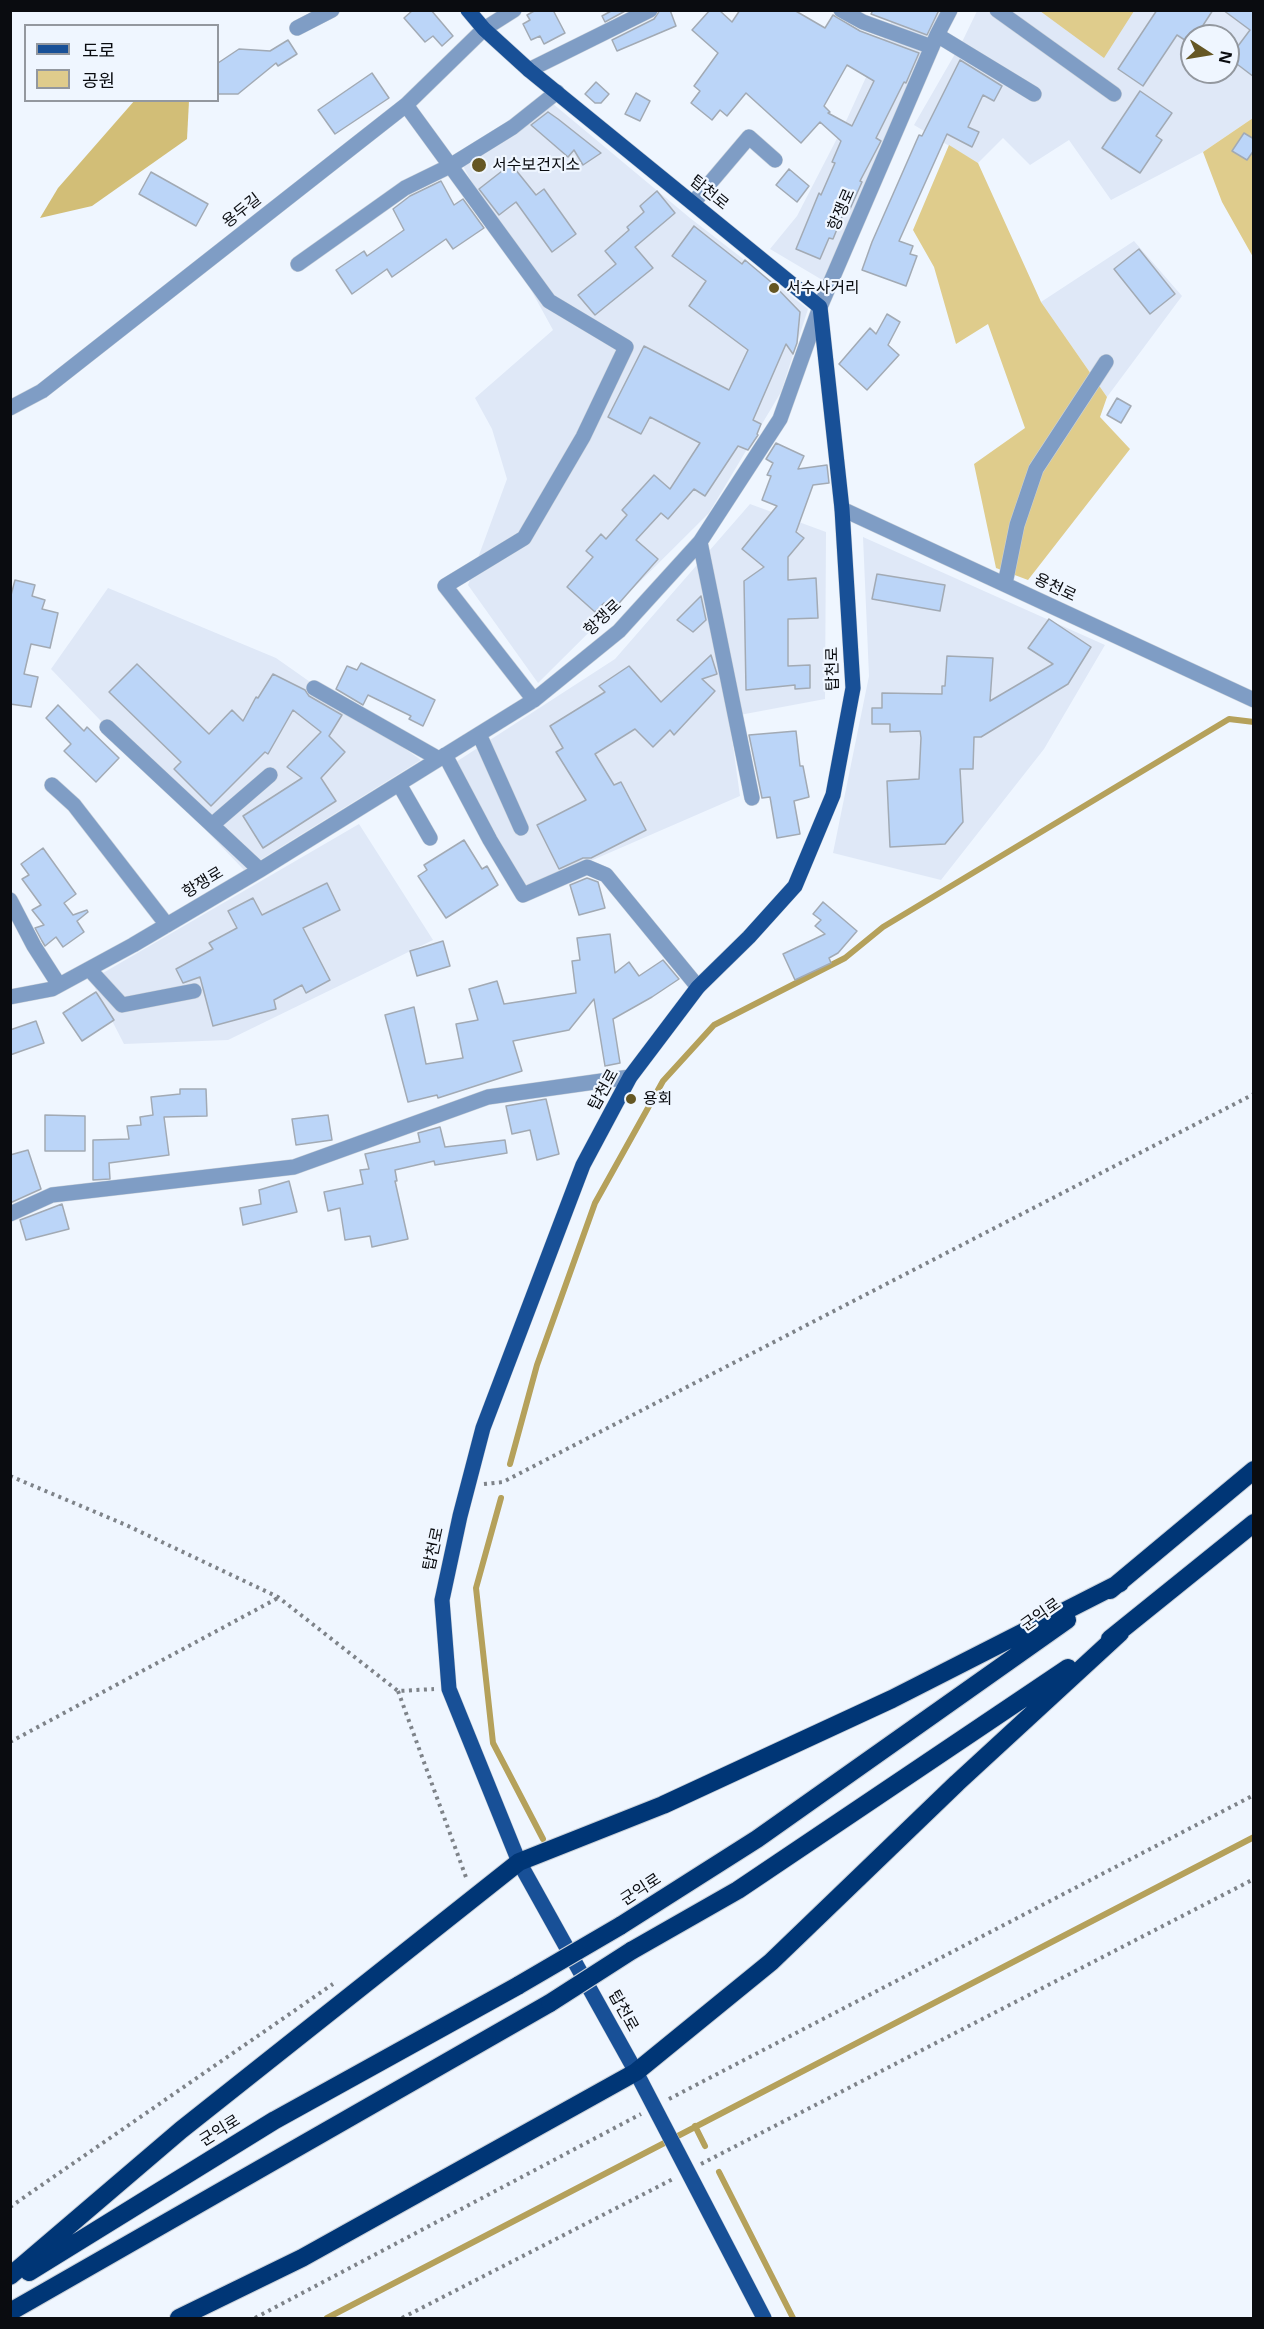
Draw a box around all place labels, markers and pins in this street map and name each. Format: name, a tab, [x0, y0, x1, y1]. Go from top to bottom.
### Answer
place label: 서수보건지소	[492, 155, 580, 175]
marker: 서수보건지소	[470, 156, 488, 174]
place label: 서수사거리	[786, 278, 860, 298]
marker: 서수사거리	[767, 281, 781, 295]
place label: 용회	[643, 1089, 672, 1109]
marker: 용회	[624, 1092, 638, 1106]

